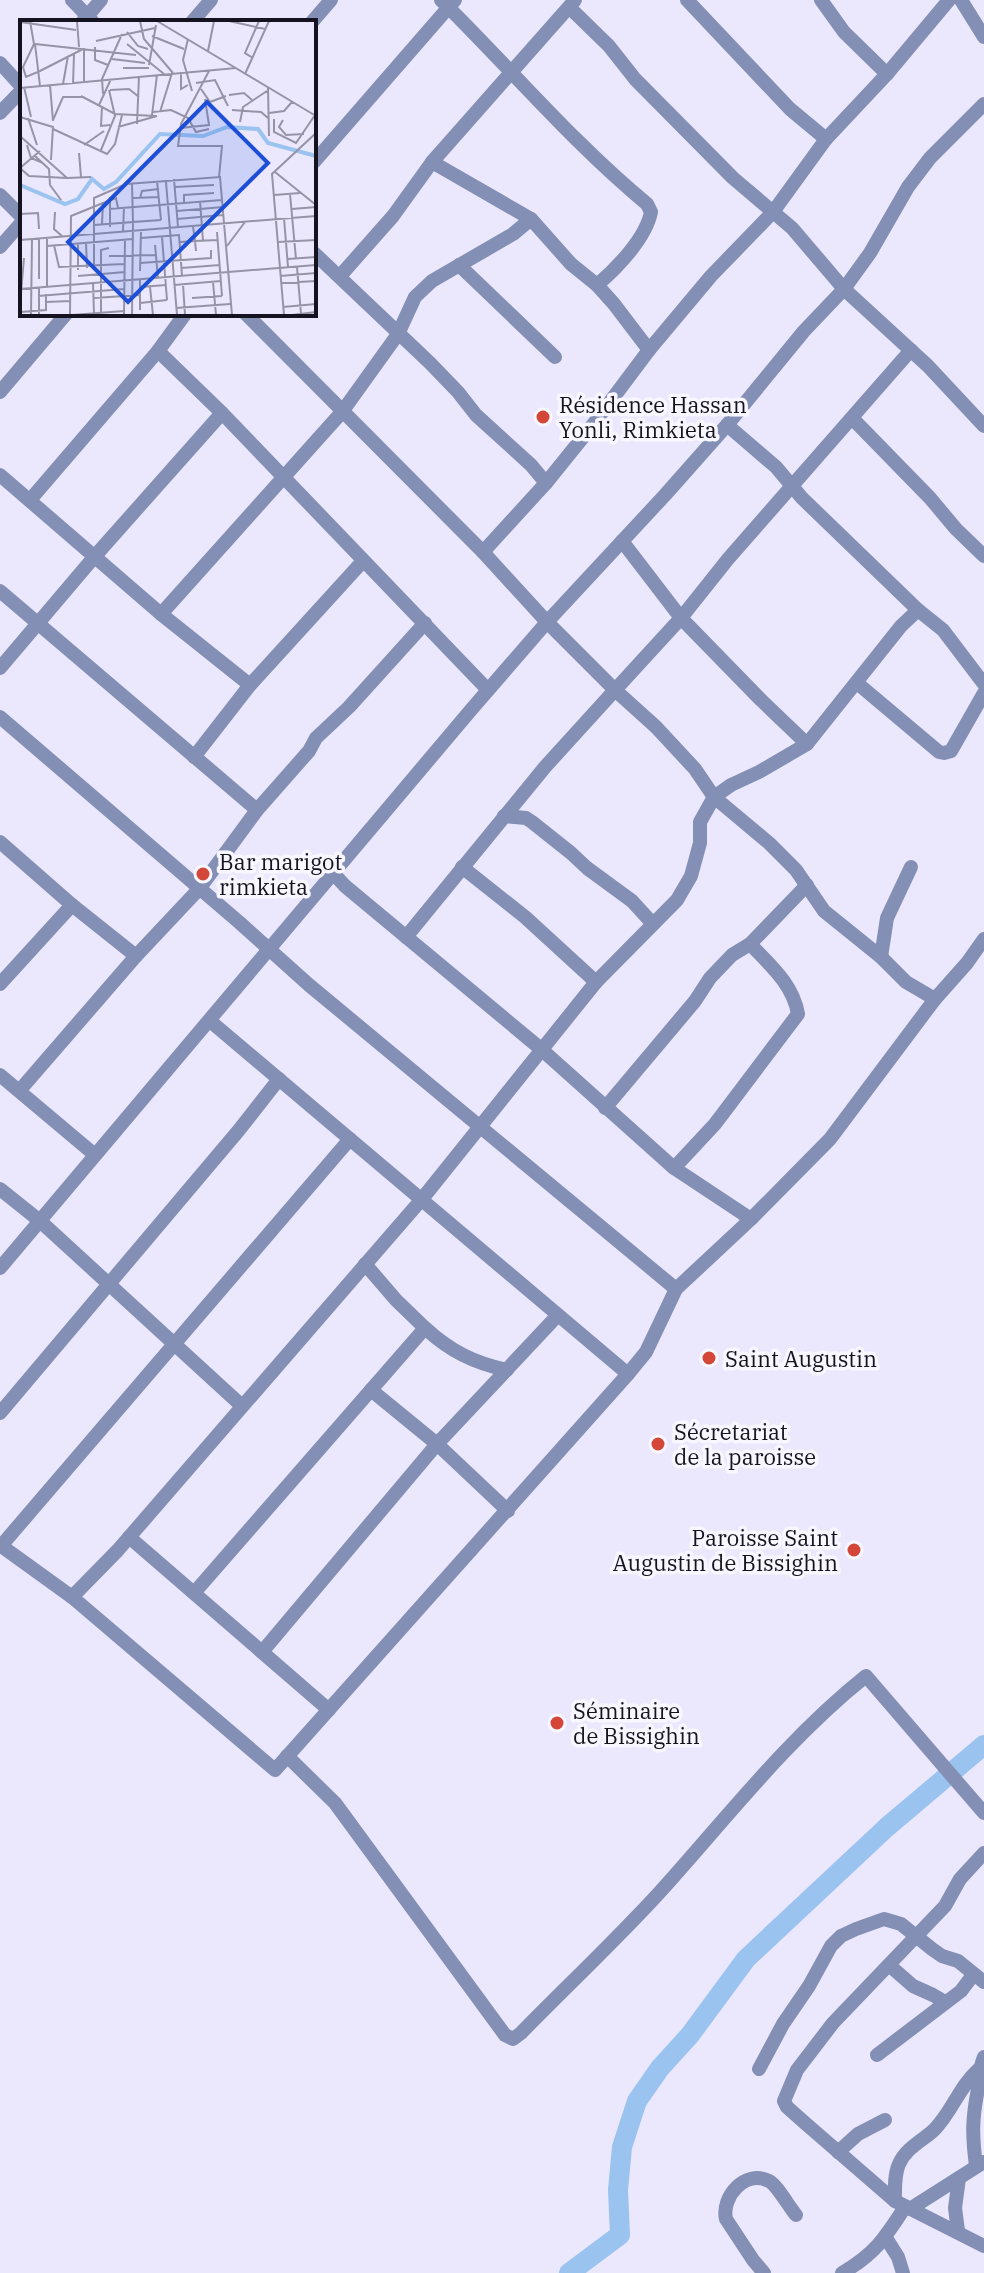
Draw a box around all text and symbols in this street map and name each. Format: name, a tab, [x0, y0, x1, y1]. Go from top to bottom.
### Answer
inset map	[20, 20, 316, 316]
place label: Résidence Hassan Yonli, Rimkieta	[559, 390, 747, 444]
marker: Résidence Hassan Yonli, Rimkieta	[534, 408, 552, 426]
place label: Bar marigot rimkieta	[219, 847, 343, 901]
marker: Bar marigot rimkieta	[194, 865, 212, 883]
place label: Saint Augustin	[725, 1344, 877, 1373]
marker: Saint Augustin	[700, 1349, 718, 1367]
place label: Sécretariat de la paroisse	[674, 1417, 816, 1471]
marker: Sécretariat de la paroisse	[649, 1435, 667, 1453]
place label: Paroisse Saint Augustin de Bissighin	[613, 1523, 838, 1577]
marker: Paroisse Saint Augustin de Bissighin	[845, 1541, 863, 1559]
place label: Séminaire de Bissighin	[573, 1696, 700, 1750]
marker: Séminaire de Bissighin	[548, 1714, 566, 1732]

